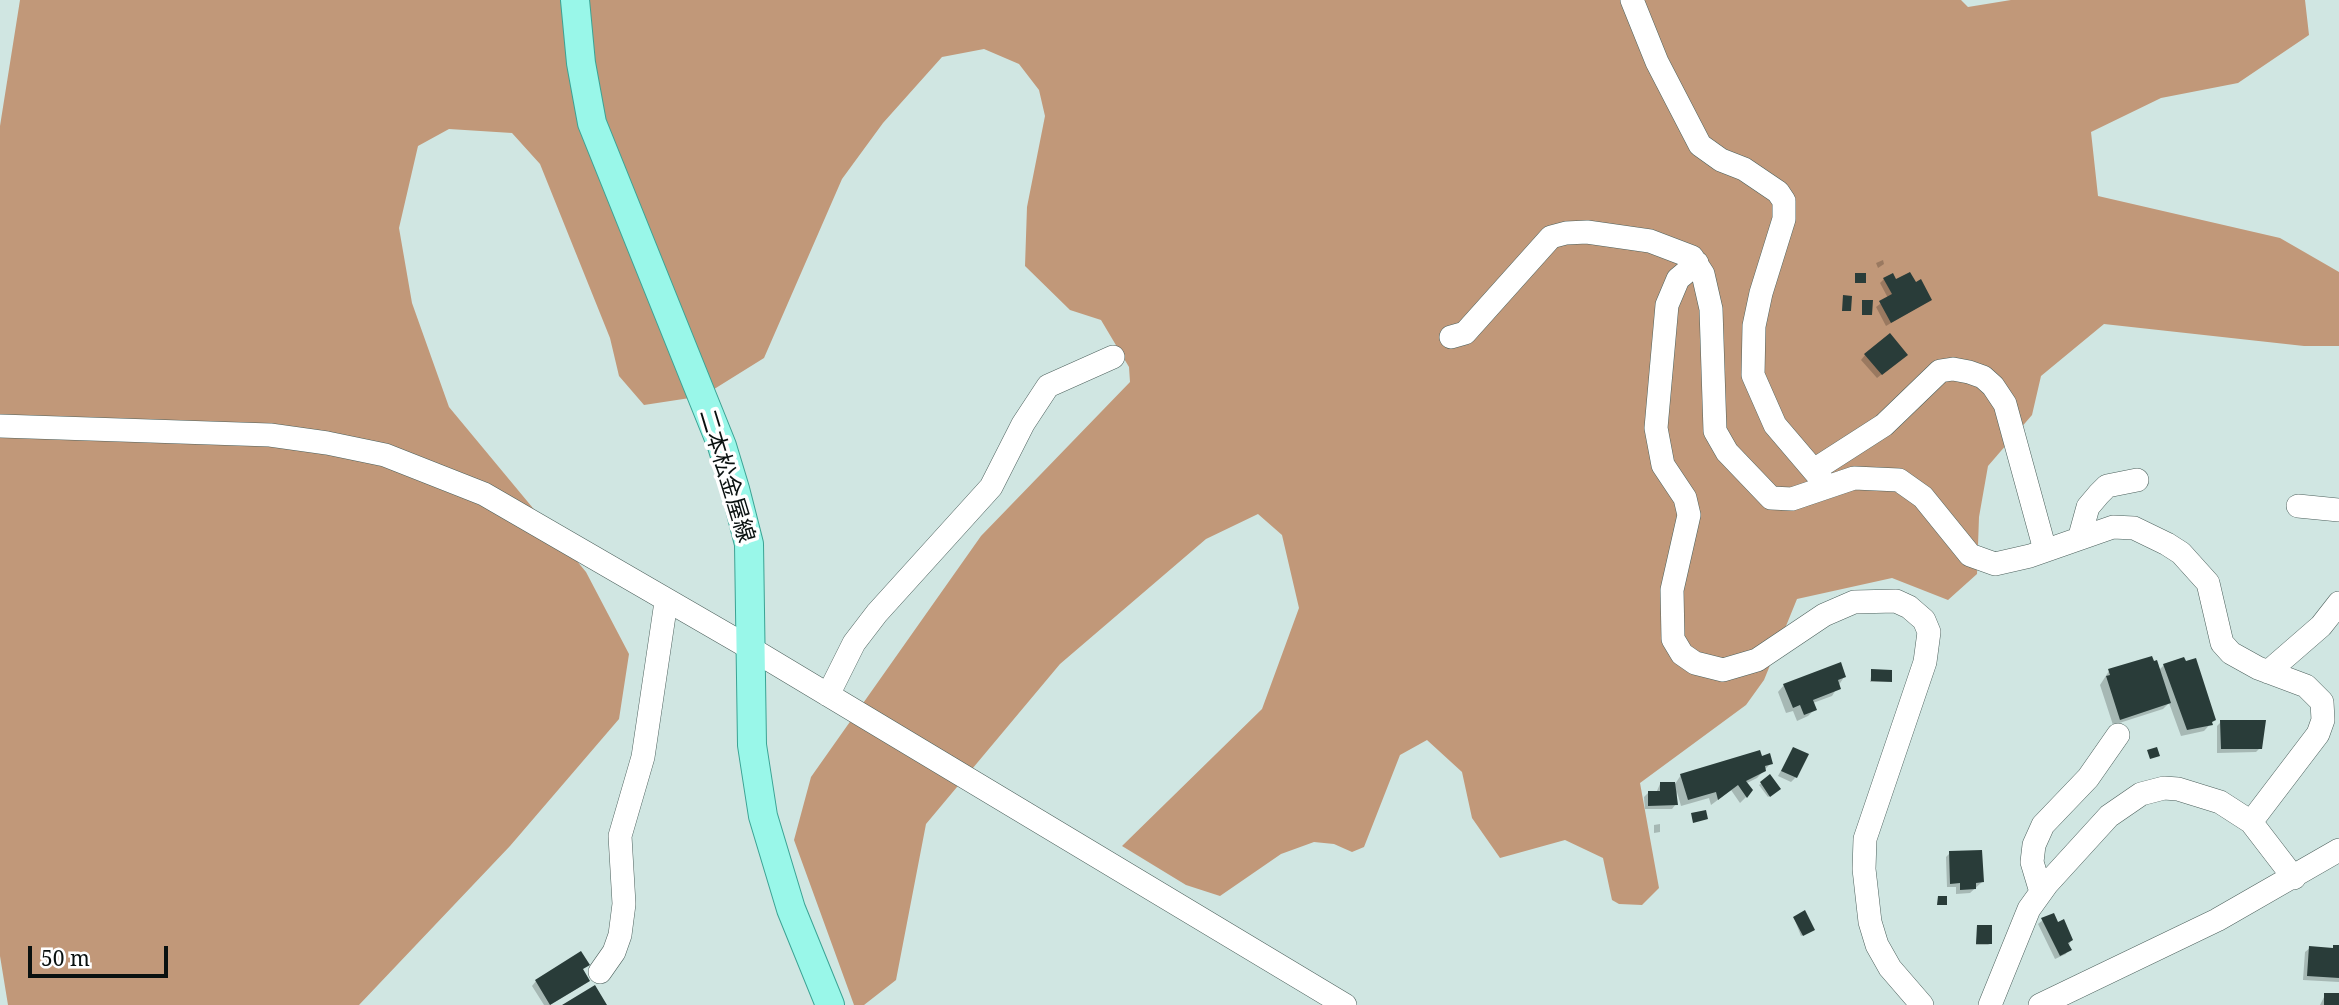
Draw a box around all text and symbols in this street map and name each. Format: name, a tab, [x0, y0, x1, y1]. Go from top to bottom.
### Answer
street label: 二本松金屋線	[693, 406, 759, 546]
scale bar	[32, 932, 172, 976]
text: 50 m	[41, 944, 90, 972]

